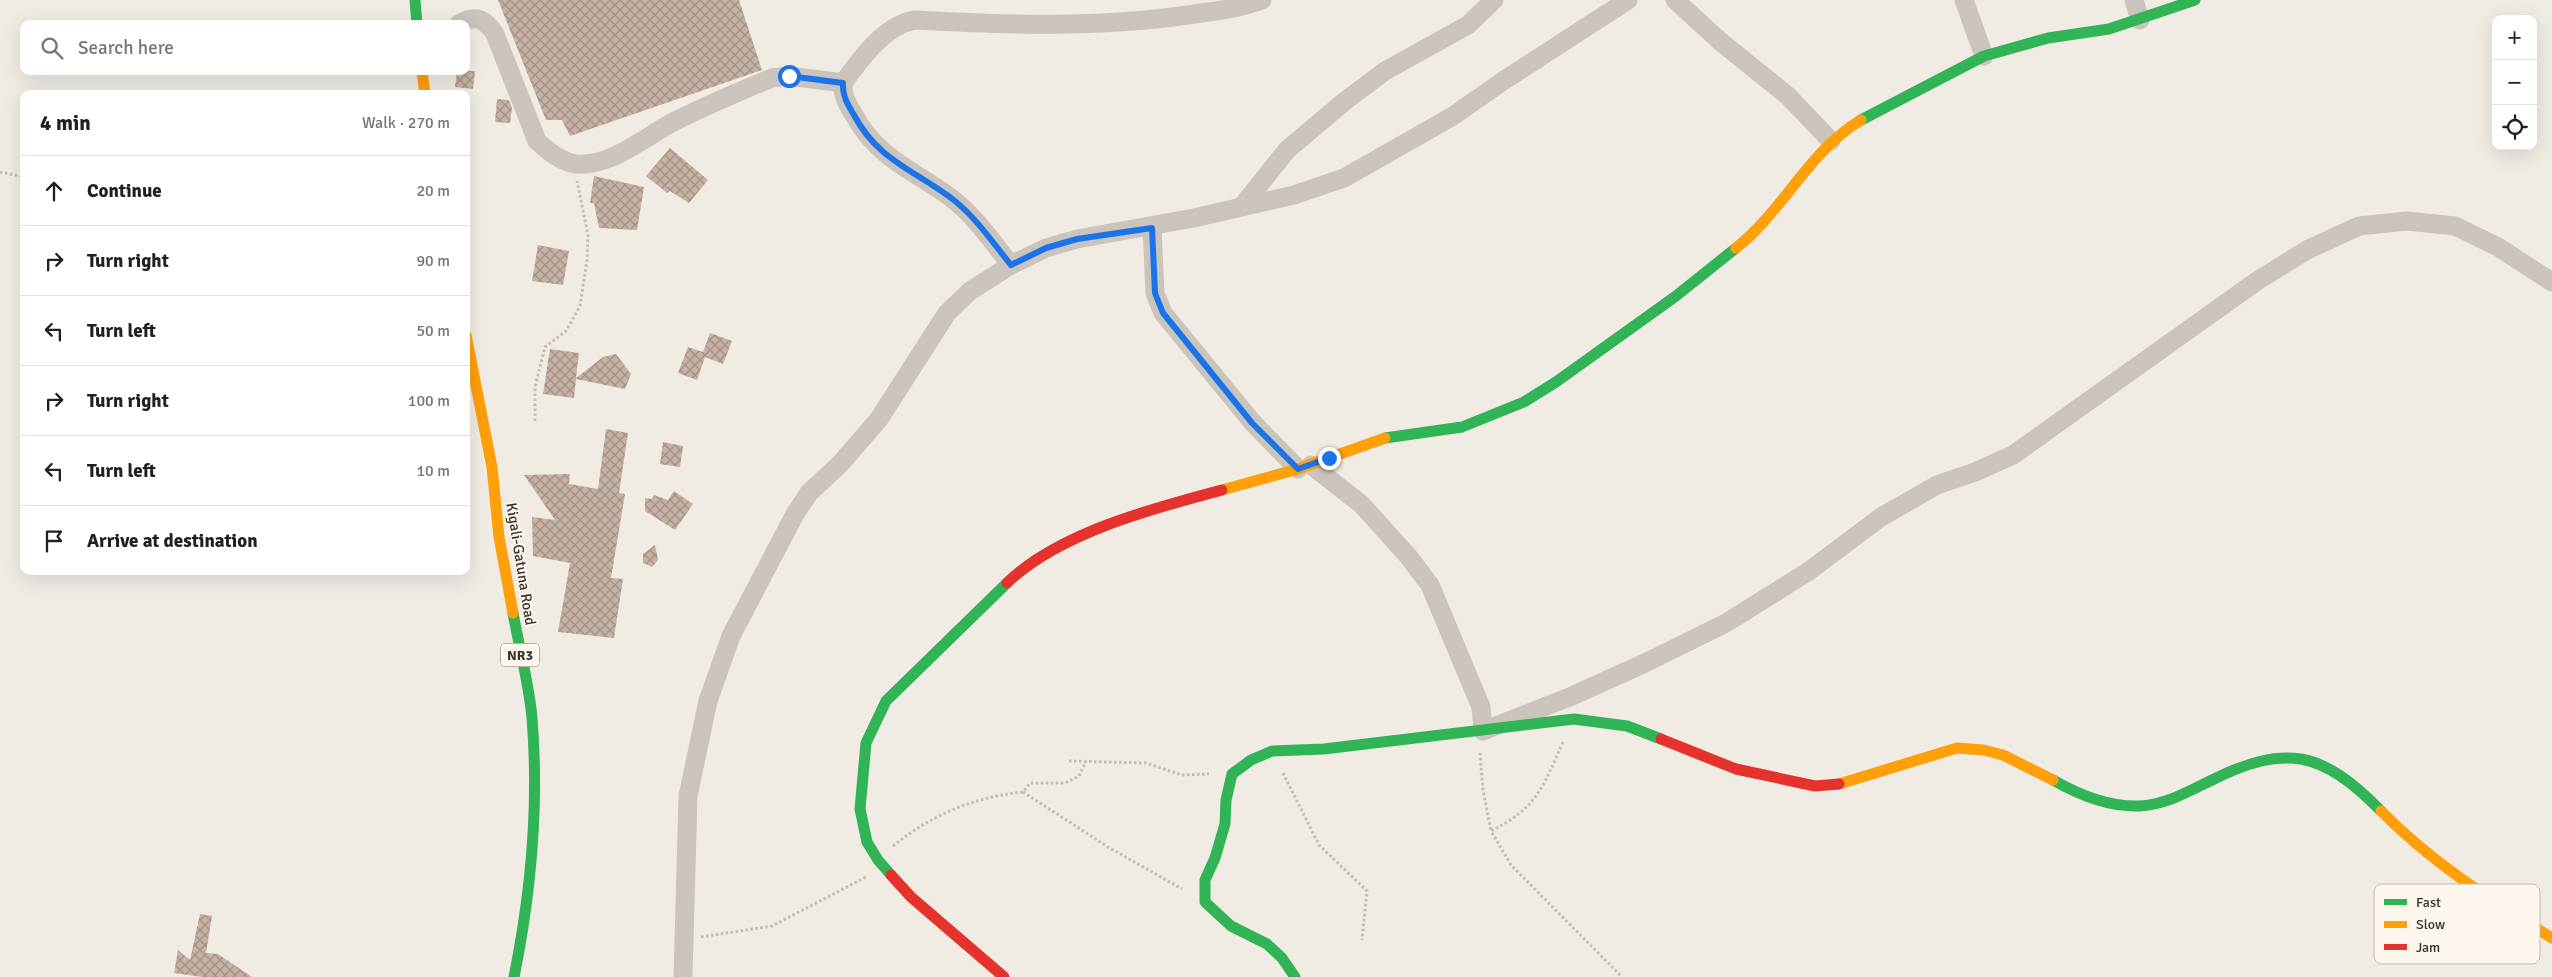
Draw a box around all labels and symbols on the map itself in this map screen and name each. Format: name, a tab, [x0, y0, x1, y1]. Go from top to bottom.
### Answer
route start	[778, 65, 801, 88]
route end	[1318, 447, 1341, 470]
street label: Kigali-Gatuna Road	[502, 501, 540, 627]
road number: NR3	[501, 644, 539, 666]
legend	[2374, 884, 2540, 964]
text: Fast	[2416, 894, 2441, 911]
text: Slow	[2416, 916, 2445, 933]
text: Jam	[2416, 939, 2440, 956]

